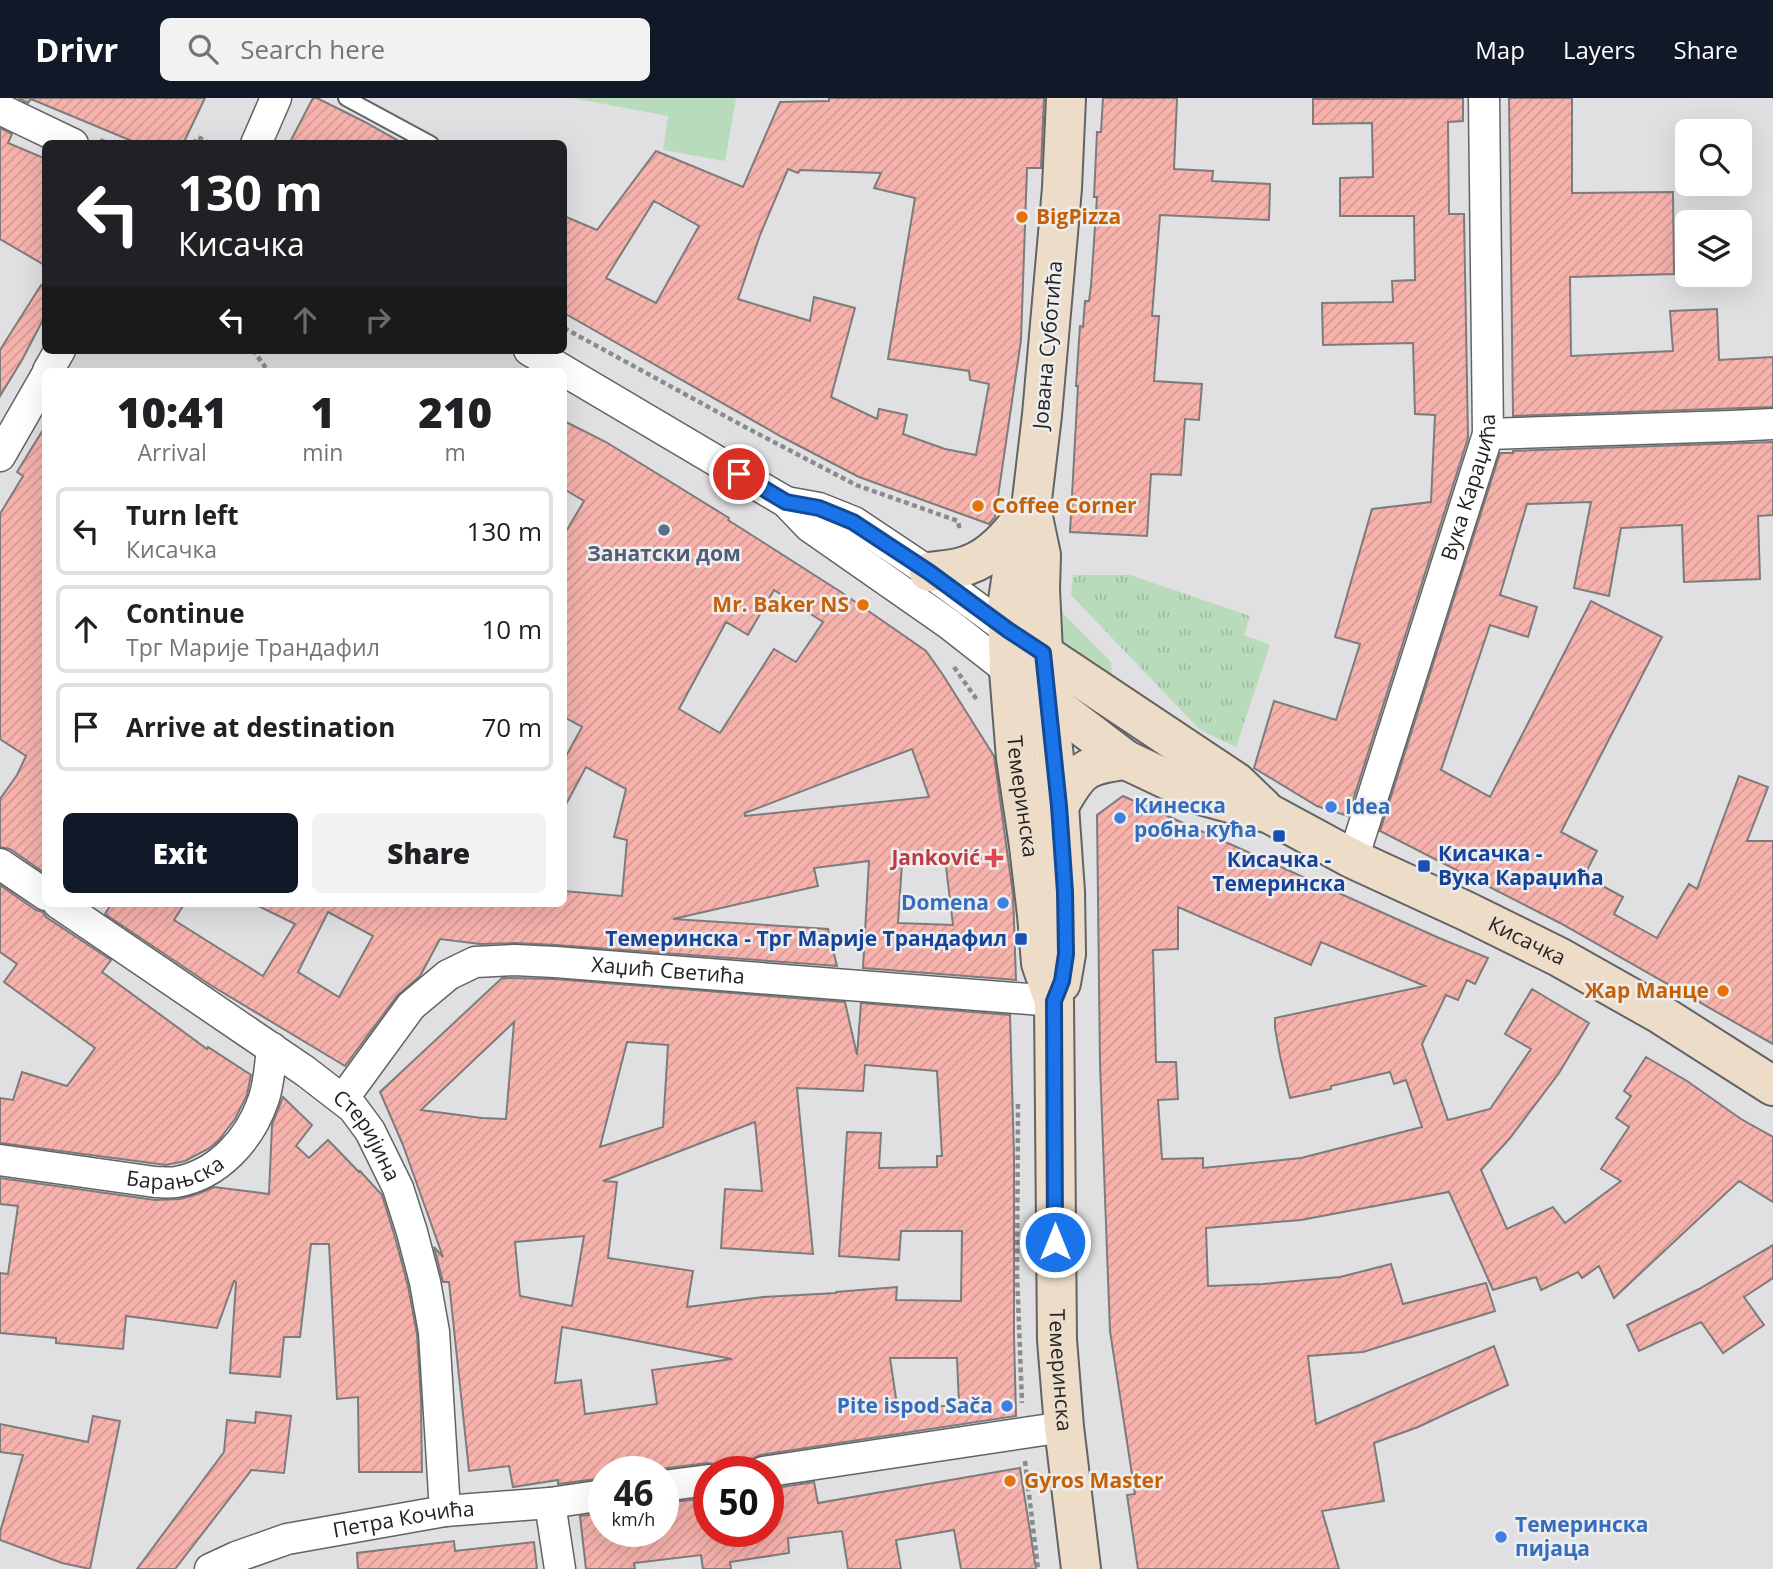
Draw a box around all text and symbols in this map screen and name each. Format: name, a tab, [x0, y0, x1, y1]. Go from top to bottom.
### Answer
search box	[160, 18, 650, 81]
text: Drivr	[35, 27, 118, 72]
icon: search	[184, 30, 222, 68]
text: Search here	[240, 31, 385, 67]
text: Map	[1475, 33, 1525, 66]
text: Layers	[1563, 33, 1636, 66]
text: Share	[1674, 33, 1738, 66]
map controls	[1675, 119, 1752, 287]
button: search	[1675, 119, 1752, 196]
text: 130 m	[178, 159, 323, 225]
icon: left	[63, 168, 154, 259]
place label: BigPizza	[1036, 202, 1121, 230]
marker: BigPizza	[1014, 209, 1030, 225]
button: layers	[1675, 210, 1752, 287]
text: Кисачка	[178, 222, 305, 265]
street label: Јована Суботића	[1026, 259, 1068, 432]
icon: left	[213, 301, 251, 339]
icon: ahead	[286, 301, 324, 339]
icon: right	[359, 301, 397, 339]
text: 10:41	[117, 383, 227, 440]
text: 1	[311, 383, 335, 440]
text: 210	[418, 383, 492, 440]
street label: Вука Караџића	[1434, 414, 1501, 564]
text: Arrival	[138, 436, 207, 468]
text: min	[302, 436, 343, 468]
text: m	[445, 436, 466, 468]
pin	[709, 444, 769, 504]
icon: arrive	[720, 455, 758, 493]
place label: Coffee Corner	[992, 491, 1137, 519]
text: Turn left	[126, 497, 238, 533]
marker: Coffee Corner	[970, 498, 986, 514]
icon: left	[67, 512, 105, 550]
text: 130 m	[467, 513, 542, 549]
marker: Занатски дом	[656, 522, 672, 538]
text: Кисачка	[126, 533, 217, 565]
place label: Занатски дом	[587, 539, 741, 567]
place label: Mr. Baker NS	[712, 590, 849, 618]
text: Continue	[126, 595, 245, 631]
marker: Mr. Baker NS	[855, 597, 871, 613]
icon: ahead	[67, 610, 105, 648]
text: 10 m	[481, 611, 542, 647]
text: Трг Марије Трандафил	[126, 631, 380, 663]
icon: arrive	[67, 708, 105, 746]
text: Arrive at destination	[126, 709, 395, 745]
text: 70 m	[481, 709, 542, 745]
street label: Темеринска	[1001, 734, 1045, 859]
place label: Кинеска робна кућа	[1134, 791, 1257, 843]
place label: Idea	[1345, 792, 1390, 820]
marker: Idea	[1323, 799, 1339, 815]
marker: Кинеска робна кућа	[1112, 810, 1128, 826]
button: Exit	[63, 813, 298, 893]
button: Share	[312, 813, 546, 893]
marker: Кисачка - Темеринска	[1271, 828, 1287, 844]
place label: Кисачка - Вука Караџића	[1438, 839, 1604, 891]
place label: Janković	[889, 843, 980, 871]
place label: Кисачка - Темеринска	[1212, 845, 1346, 897]
marker: Janković	[986, 850, 1002, 866]
marker: Кисачка - Вука Караџића	[1416, 858, 1432, 874]
place label: Domena	[901, 888, 989, 916]
marker: Domena	[995, 895, 1011, 911]
street label: Кисачка	[1484, 909, 1571, 971]
place label: Темеринска - Трг Марије Трандафил	[605, 924, 1007, 952]
marker: Темеринска - Трг Марије Трандафил	[1013, 931, 1029, 947]
street label: Хаџић Светића	[591, 950, 746, 990]
place label: Жар Манце	[1585, 976, 1709, 1004]
marker: Жар Манце	[1715, 983, 1731, 999]
street label: Стеријина	[328, 1083, 407, 1186]
street label: Барањска	[125, 1149, 229, 1195]
position arrow	[1018, 1205, 1092, 1279]
street label: Темеринска	[1044, 1309, 1079, 1432]
place label: Pite ispod Sača	[837, 1391, 993, 1419]
marker: Pite ispod Sača	[999, 1398, 1015, 1414]
speed limit sign: 50	[693, 1456, 784, 1547]
place label: Gyros Master	[1024, 1466, 1164, 1494]
text: 46	[613, 1469, 654, 1516]
marker: Gyros Master	[1002, 1473, 1018, 1489]
street label: Петра Кочића	[330, 1494, 475, 1544]
text: km/h	[612, 1507, 655, 1531]
place label: Темеринска пијаца	[1515, 1510, 1649, 1562]
marker: Темеринска пијаца	[1493, 1529, 1509, 1545]

